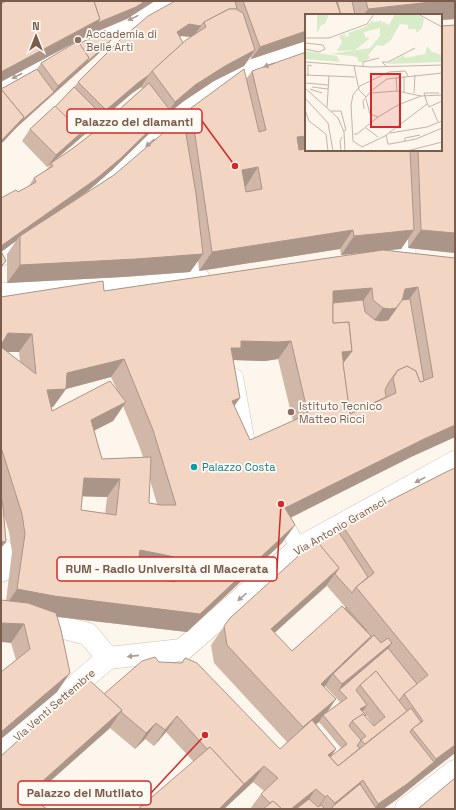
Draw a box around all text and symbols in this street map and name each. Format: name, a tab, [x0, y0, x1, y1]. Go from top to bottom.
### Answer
inset map	[305, 14, 442, 151]
one-way arrow	[128, 15, 139, 21]
north arrow	[16, 16, 56, 56]
text: N	[32, 19, 40, 33]
place label: Accademia di Belle Arti	[86, 27, 157, 54]
marker: Accademia di Belle Arti	[73, 35, 83, 45]
one-way arrow	[263, 62, 275, 68]
one-way arrow	[11, 73, 23, 79]
callout: Palazzo dei diamanti	[67, 109, 202, 133]
text: Palazzo dei diamanti	[75, 114, 193, 130]
one-way arrow	[146, 138, 155, 147]
place label: Istituto Tecnico Matteo Ricci	[299, 399, 383, 426]
marker: Istituto Tecnico Matteo Ricci	[286, 407, 296, 417]
place label: Palazzo Costa	[202, 460, 276, 474]
marker: Palazzo Costa	[189, 462, 199, 472]
one-way arrow	[415, 477, 426, 483]
street label: Via Antonio Gramsci	[291, 494, 389, 558]
callout: RUM - Radio Università di Macerata	[57, 557, 277, 581]
text: RUM - Radio Università di Macerata	[66, 561, 268, 577]
one-way arrow	[237, 592, 248, 601]
one-way arrow	[127, 652, 139, 659]
street label: Via Venti Settembre	[10, 666, 98, 744]
callout: Palazzo del Mutilato	[18, 781, 151, 805]
text: Palazzo del Mutilato	[27, 785, 143, 801]

